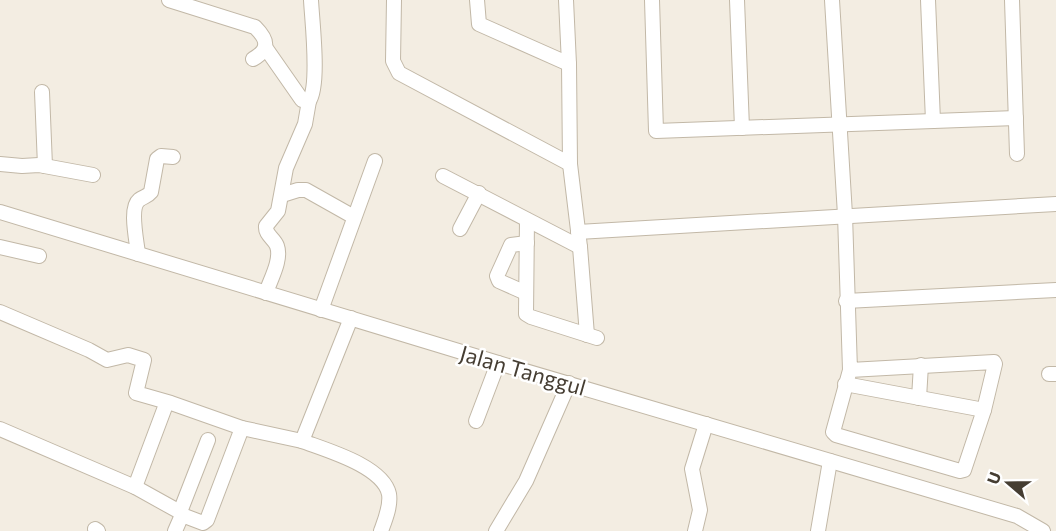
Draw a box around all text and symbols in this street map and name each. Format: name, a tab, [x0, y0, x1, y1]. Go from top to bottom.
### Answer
street label: Jalan Tanggul	[457, 339, 589, 401]
north arrow	[978, 453, 1038, 513]
text: U	[983, 469, 1004, 486]

